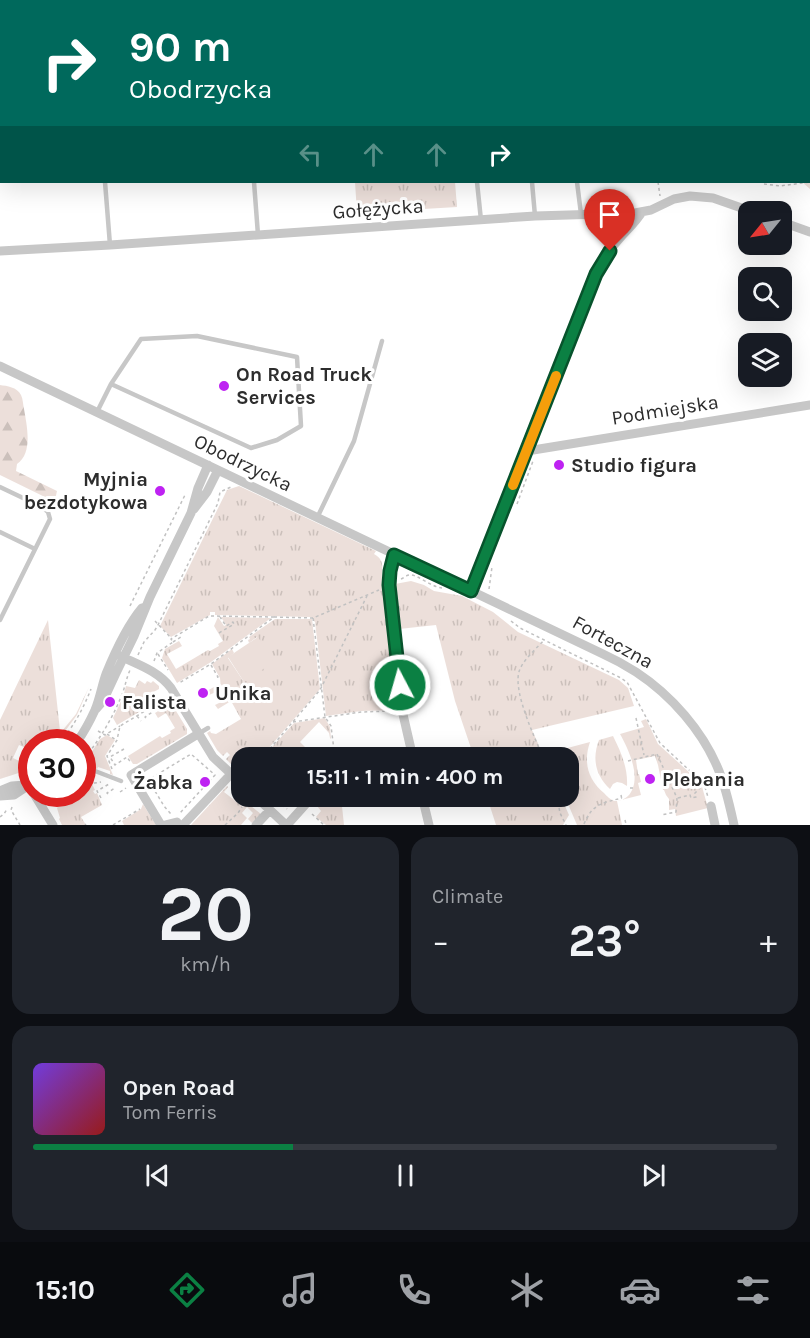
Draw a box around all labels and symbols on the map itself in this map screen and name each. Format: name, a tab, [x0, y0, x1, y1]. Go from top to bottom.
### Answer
pin	[584, 189, 635, 251]
street label: Gołężycka	[332, 194, 424, 224]
north arrow	[738, 201, 792, 255]
place label: On Road Truck Services	[236, 363, 372, 409]
marker: On Road Truck Services	[217, 379, 231, 393]
street label: Podmiejska	[610, 390, 720, 430]
street label: Obodrzycka	[190, 429, 296, 497]
place label: Studio figura	[571, 454, 697, 477]
marker: Studio figura	[552, 458, 566, 472]
place label: Myjnia bezdotykowa	[24, 468, 148, 514]
marker: Myjnia bezdotykowa	[153, 484, 167, 498]
street label: Forteczna	[569, 610, 657, 674]
position arrow	[368, 653, 432, 717]
place label: Unika	[215, 682, 271, 705]
marker: Unika	[196, 686, 210, 700]
place label: Falista	[122, 691, 187, 714]
marker: Falista	[103, 695, 117, 709]
speed limit sign: 30	[18, 729, 96, 807]
place label: Plebania	[662, 768, 745, 791]
place label: Żabka	[133, 771, 193, 794]
marker: Plebania	[643, 772, 657, 786]
marker: Żabka	[198, 775, 212, 789]

